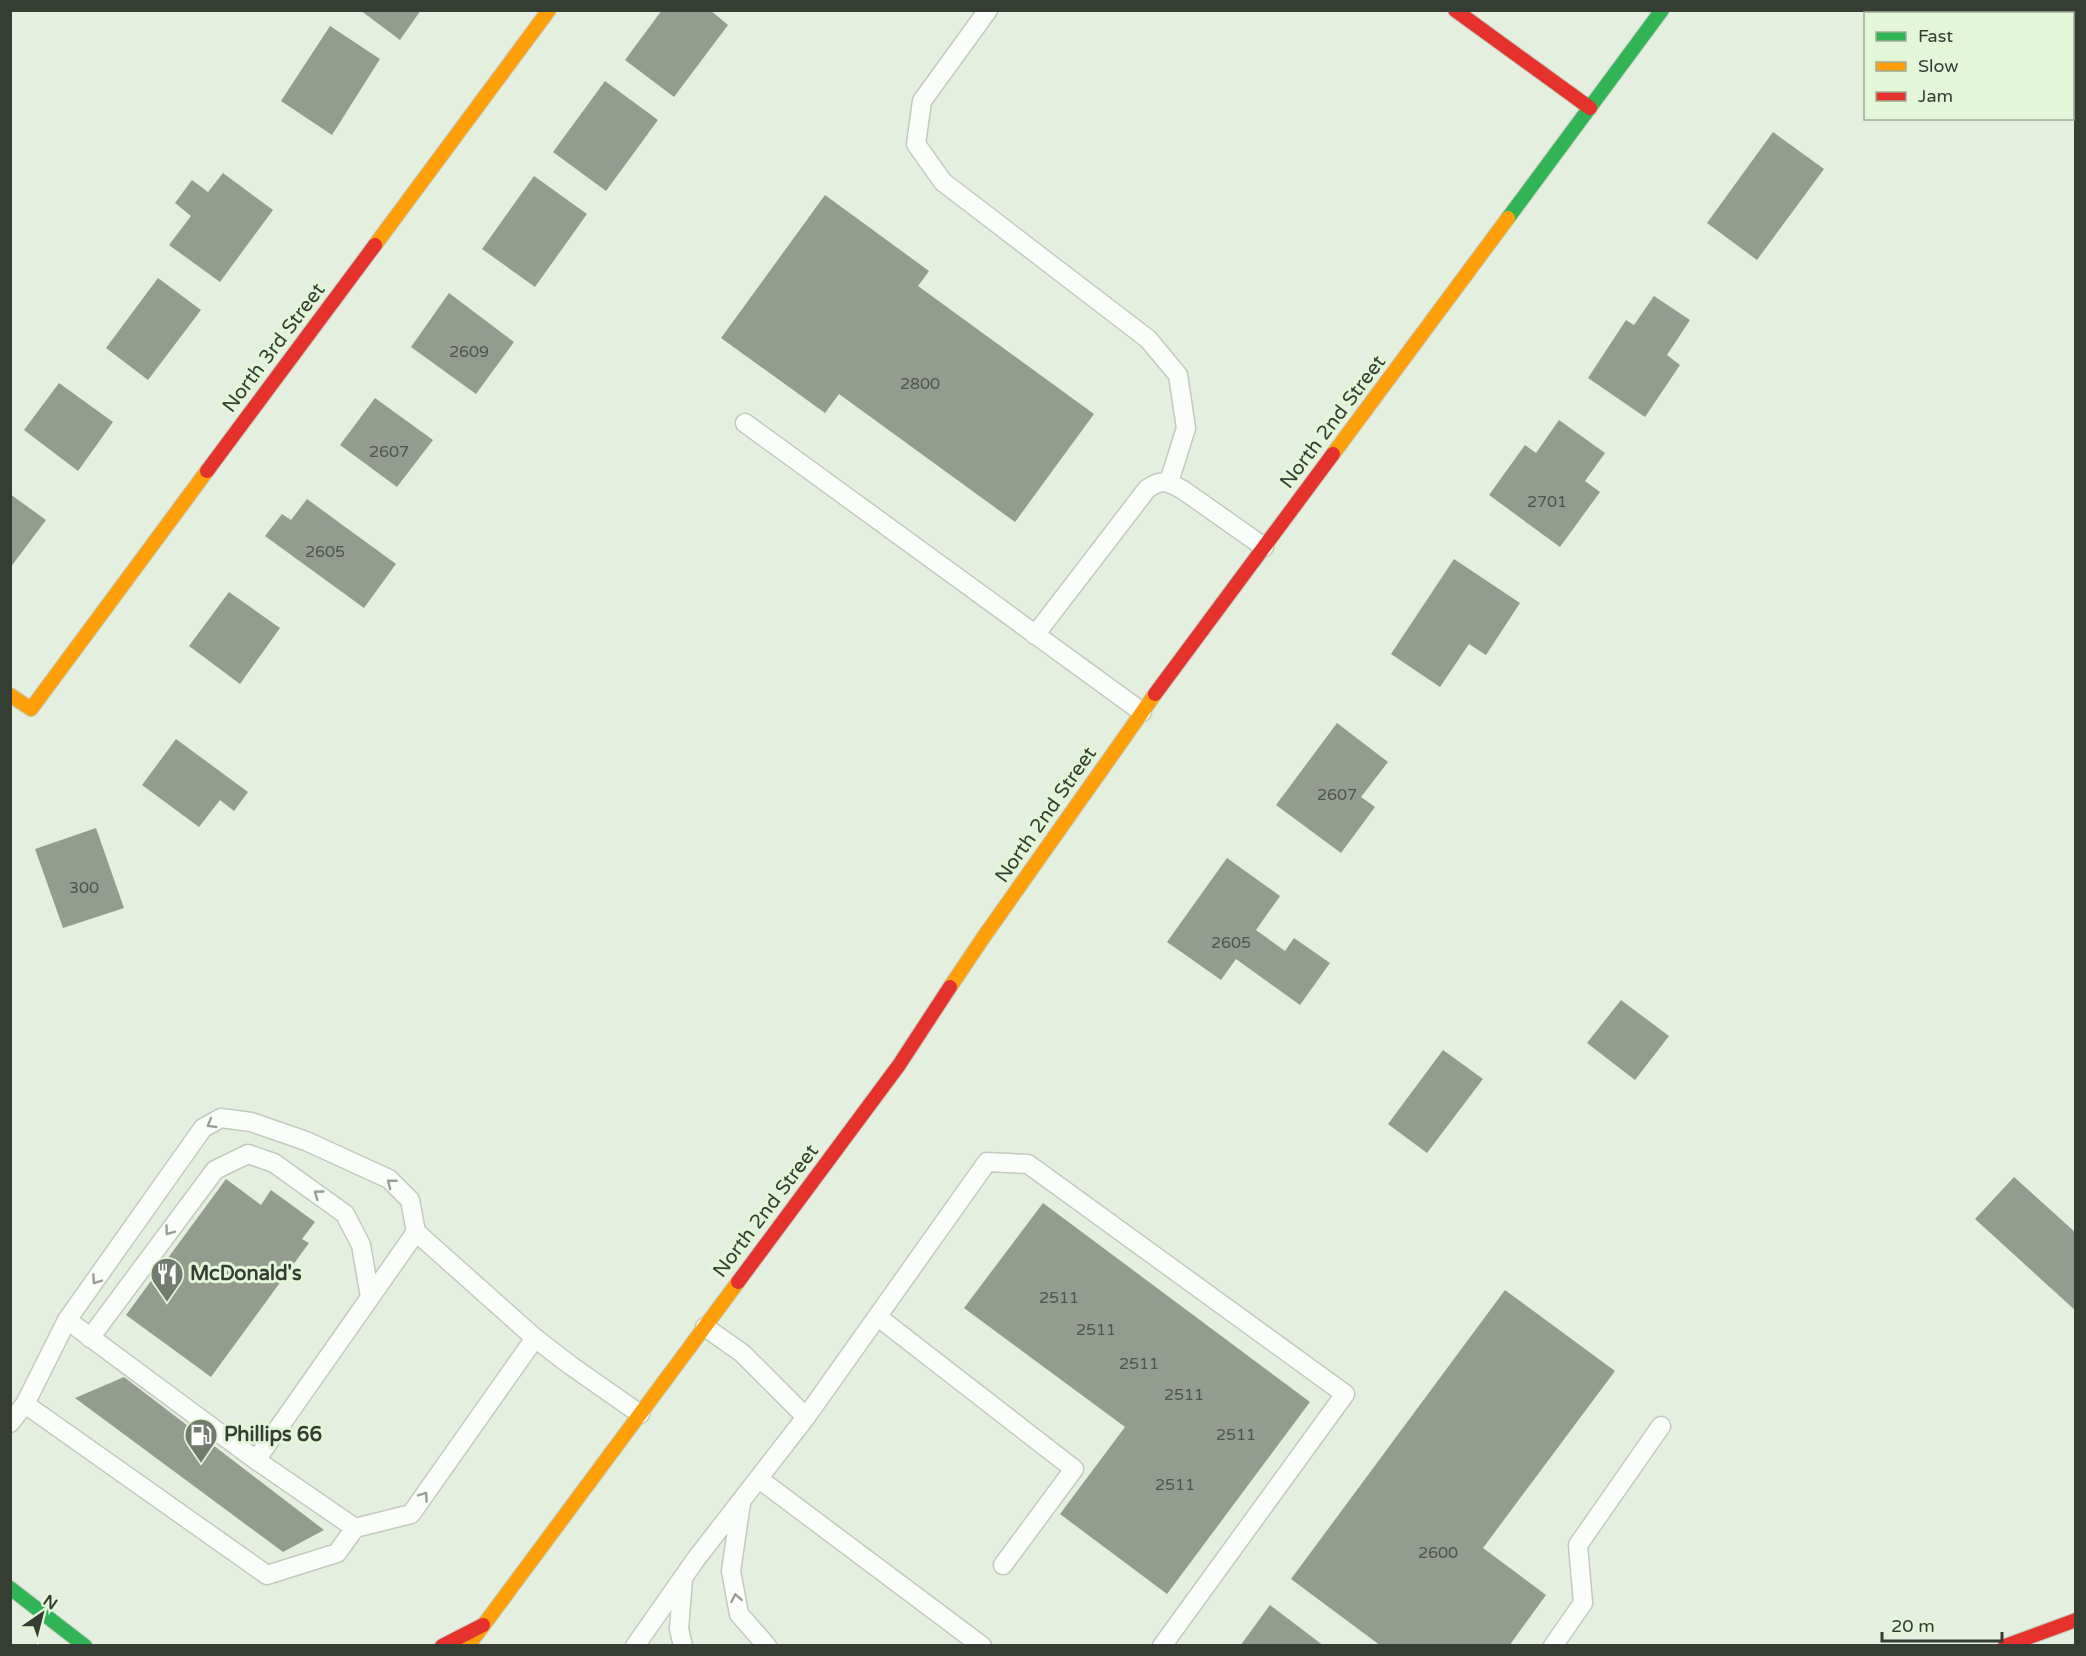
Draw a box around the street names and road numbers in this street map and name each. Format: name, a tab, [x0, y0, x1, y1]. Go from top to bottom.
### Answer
street label: North 3rd Street	[218, 278, 331, 417]
street label: North 2nd Street	[1275, 350, 1391, 493]
street label: North 2nd Street	[990, 742, 1102, 888]
street label: North 2nd Street	[708, 1139, 824, 1282]

